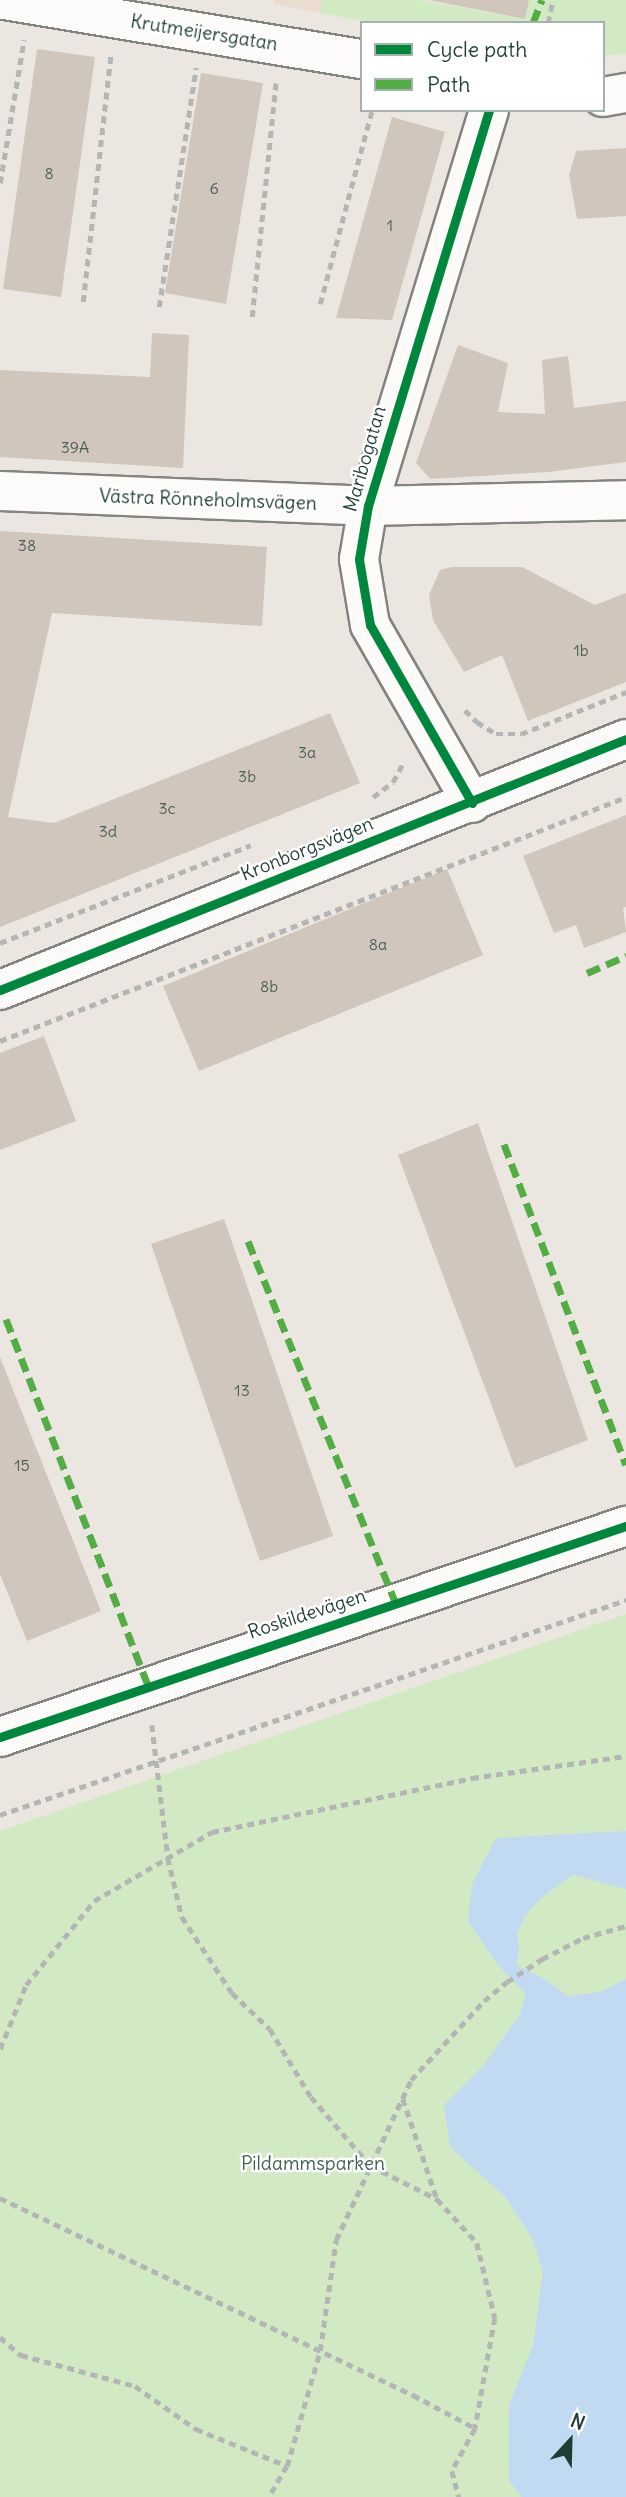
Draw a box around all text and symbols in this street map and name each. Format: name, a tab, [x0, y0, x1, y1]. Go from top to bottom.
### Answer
street label: Krutmeijersgatan	[129, 10, 279, 56]
legend	[360, 21, 605, 112]
text: Cycle path	[427, 36, 527, 63]
text: Path	[427, 71, 470, 98]
house number: 8	[44, 163, 54, 183]
house number: 6	[209, 178, 219, 198]
house number: 1	[387, 215, 393, 235]
street label: Maribogatan	[339, 403, 391, 515]
house number: 39A	[61, 437, 89, 457]
street label: Västra Rönneholmsvägen	[99, 485, 317, 515]
house number: 38	[18, 535, 36, 555]
house number: 1b	[573, 640, 589, 660]
house number: 3a	[298, 742, 316, 762]
house number: 3b	[238, 766, 256, 786]
house number: 3c	[158, 798, 176, 818]
street label: Kronborgsvägen	[238, 812, 376, 886]
house number: 3d	[99, 821, 117, 841]
house number: 8a	[369, 934, 387, 954]
house number: 8b	[260, 976, 278, 996]
house number: 13	[234, 1380, 250, 1400]
house number: 15	[14, 1455, 30, 1475]
street label: Roskildevägen	[245, 1584, 369, 1644]
park label: Pildammsparken	[241, 2153, 385, 2175]
north arrow	[535, 2406, 605, 2476]
text: N	[567, 2408, 588, 2435]

